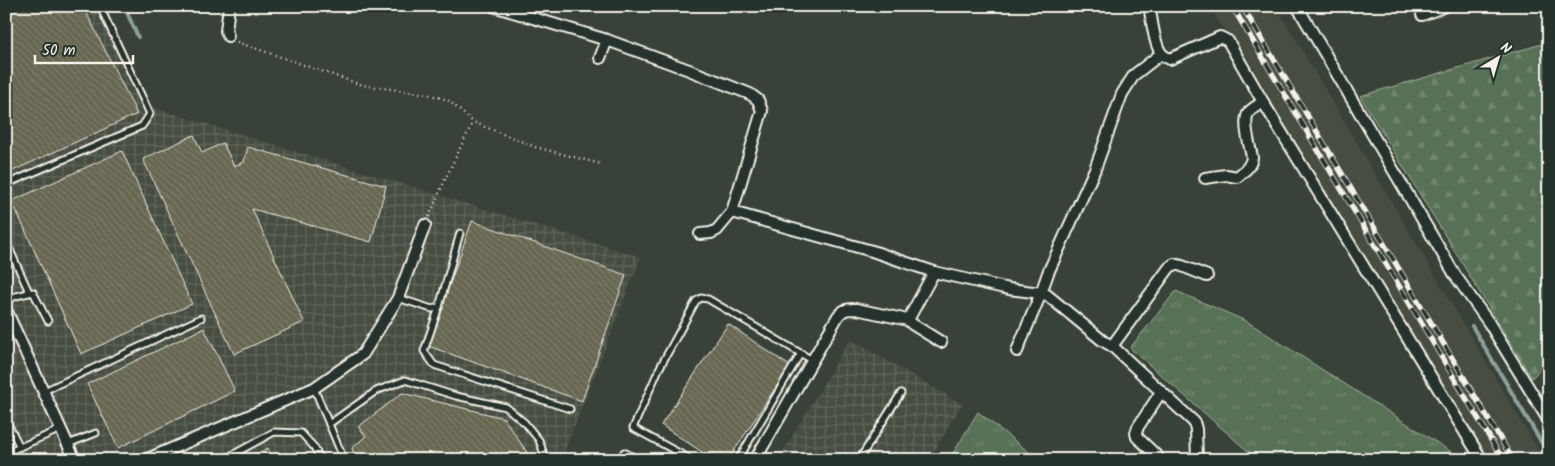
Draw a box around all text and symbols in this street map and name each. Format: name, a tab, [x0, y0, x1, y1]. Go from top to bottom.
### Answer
scale bar	[35, 32, 132, 64]
north arrow	[1472, 32, 1522, 82]
text: N	[1495, 37, 1516, 60]
text: 50 m	[42, 39, 76, 63]

